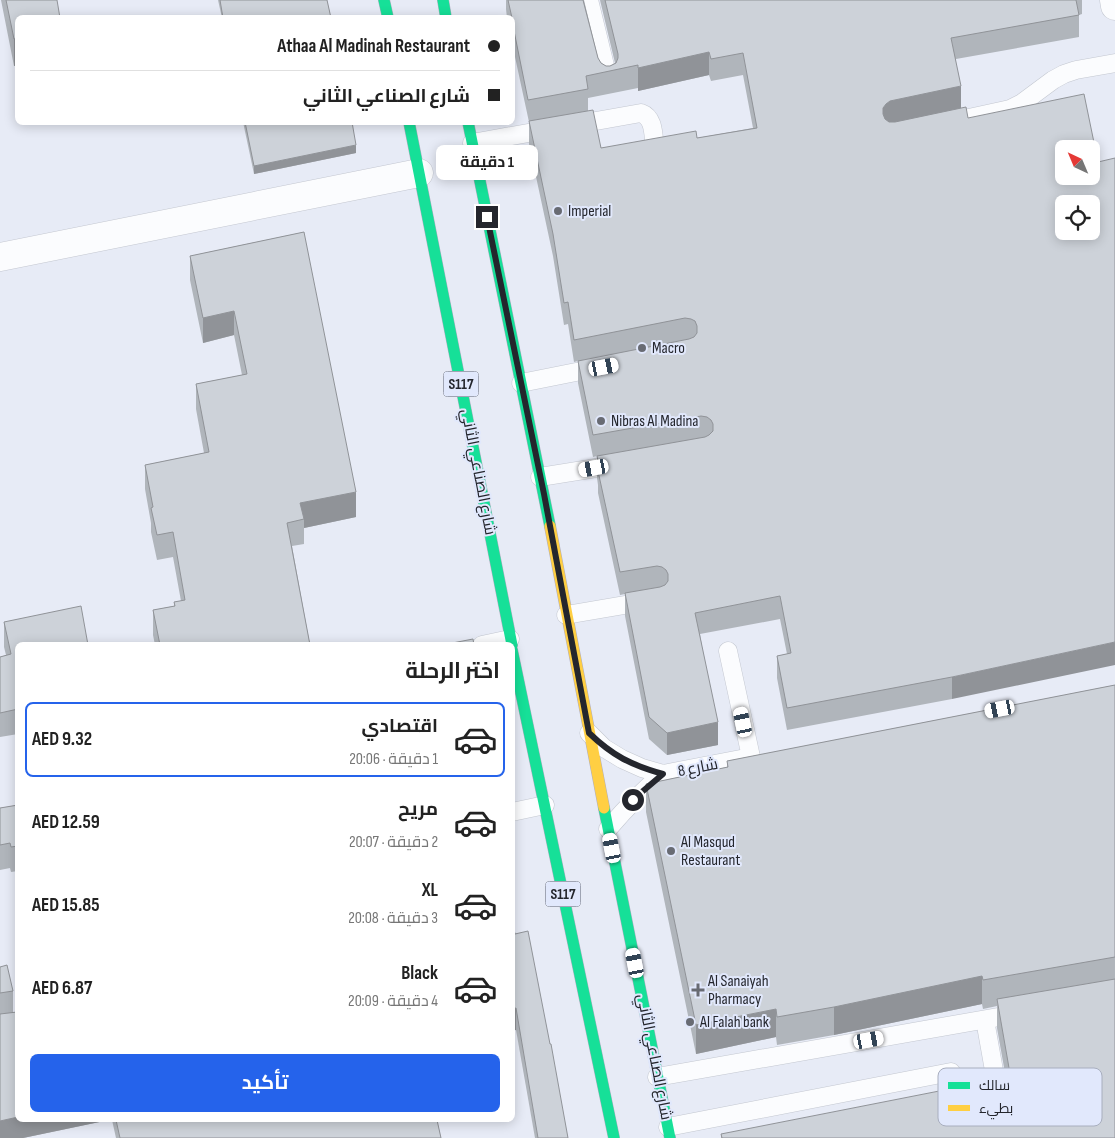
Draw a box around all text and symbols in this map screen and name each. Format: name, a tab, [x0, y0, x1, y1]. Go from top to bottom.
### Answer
text: Athaa Al Madinah Restaurant	[277, 35, 470, 58]
text: شارع الصناعي الثاني	[303, 85, 470, 108]
north arrow	[1055, 140, 1100, 185]
map controls	[1055, 140, 1100, 240]
callout: 1 دقيقة	[436, 144, 538, 180]
text: 1 دقيقة	[460, 153, 514, 172]
button: locate	[1055, 195, 1100, 240]
place label: Imperial	[568, 202, 611, 221]
marker: Imperial	[552, 205, 564, 217]
route end	[476, 206, 498, 228]
place label: Macro	[652, 339, 685, 358]
marker: Macro	[636, 342, 648, 354]
car	[587, 357, 620, 377]
road number: S117	[444, 372, 478, 396]
street label: شارع الصناعي الثاني	[454, 407, 500, 537]
place label: Nibras Al Madina	[611, 412, 698, 431]
marker: Nibras Al Madina	[595, 415, 607, 427]
car	[577, 458, 610, 478]
text: اختر الرحلة	[405, 658, 500, 685]
car	[983, 699, 1016, 719]
car	[732, 706, 753, 738]
text: اقتصادي	[362, 715, 438, 738]
icon: car	[453, 717, 498, 762]
text: AED 9.32	[32, 728, 92, 751]
text: 1 دقيقة · 20:06	[349, 750, 438, 769]
street label: شارع 8	[676, 755, 720, 782]
route start	[622, 789, 644, 811]
text: مريح	[398, 798, 438, 821]
icon: car	[453, 800, 498, 845]
text: AED 12.59	[32, 811, 100, 834]
car	[601, 832, 622, 864]
text: 2 دقيقة · 20:07	[349, 833, 438, 852]
place label: Al Masqud Restaurant	[680, 833, 740, 870]
marker: Al Masqud Restaurant	[665, 845, 677, 857]
text: XL	[422, 879, 438, 902]
road number: S117	[546, 882, 580, 906]
icon: car	[453, 883, 498, 928]
text: AED 15.85	[32, 894, 100, 917]
text: 3 دقيقة · 20:08	[348, 909, 438, 928]
car	[624, 947, 645, 979]
text: Black	[401, 962, 438, 985]
icon: car	[453, 966, 498, 1011]
place label: Al Sanaiyah Pharmacy	[707, 972, 769, 1009]
text: AED 6.87	[32, 977, 92, 1000]
marker: Al Sanaiyah Pharmacy	[692, 984, 704, 996]
text: 4 دقيقة · 20:09	[348, 992, 438, 1011]
street label: شارع الصناعي الثاني	[630, 992, 676, 1122]
place label: Al Falah bank	[699, 1013, 769, 1032]
marker: Al Falah bank	[684, 1016, 696, 1028]
car	[852, 1030, 885, 1050]
button: تأكيد	[30, 1054, 500, 1112]
legend	[938, 1068, 1102, 1126]
text: سالك	[979, 1077, 1010, 1094]
text: بطيء	[979, 1100, 1013, 1120]

